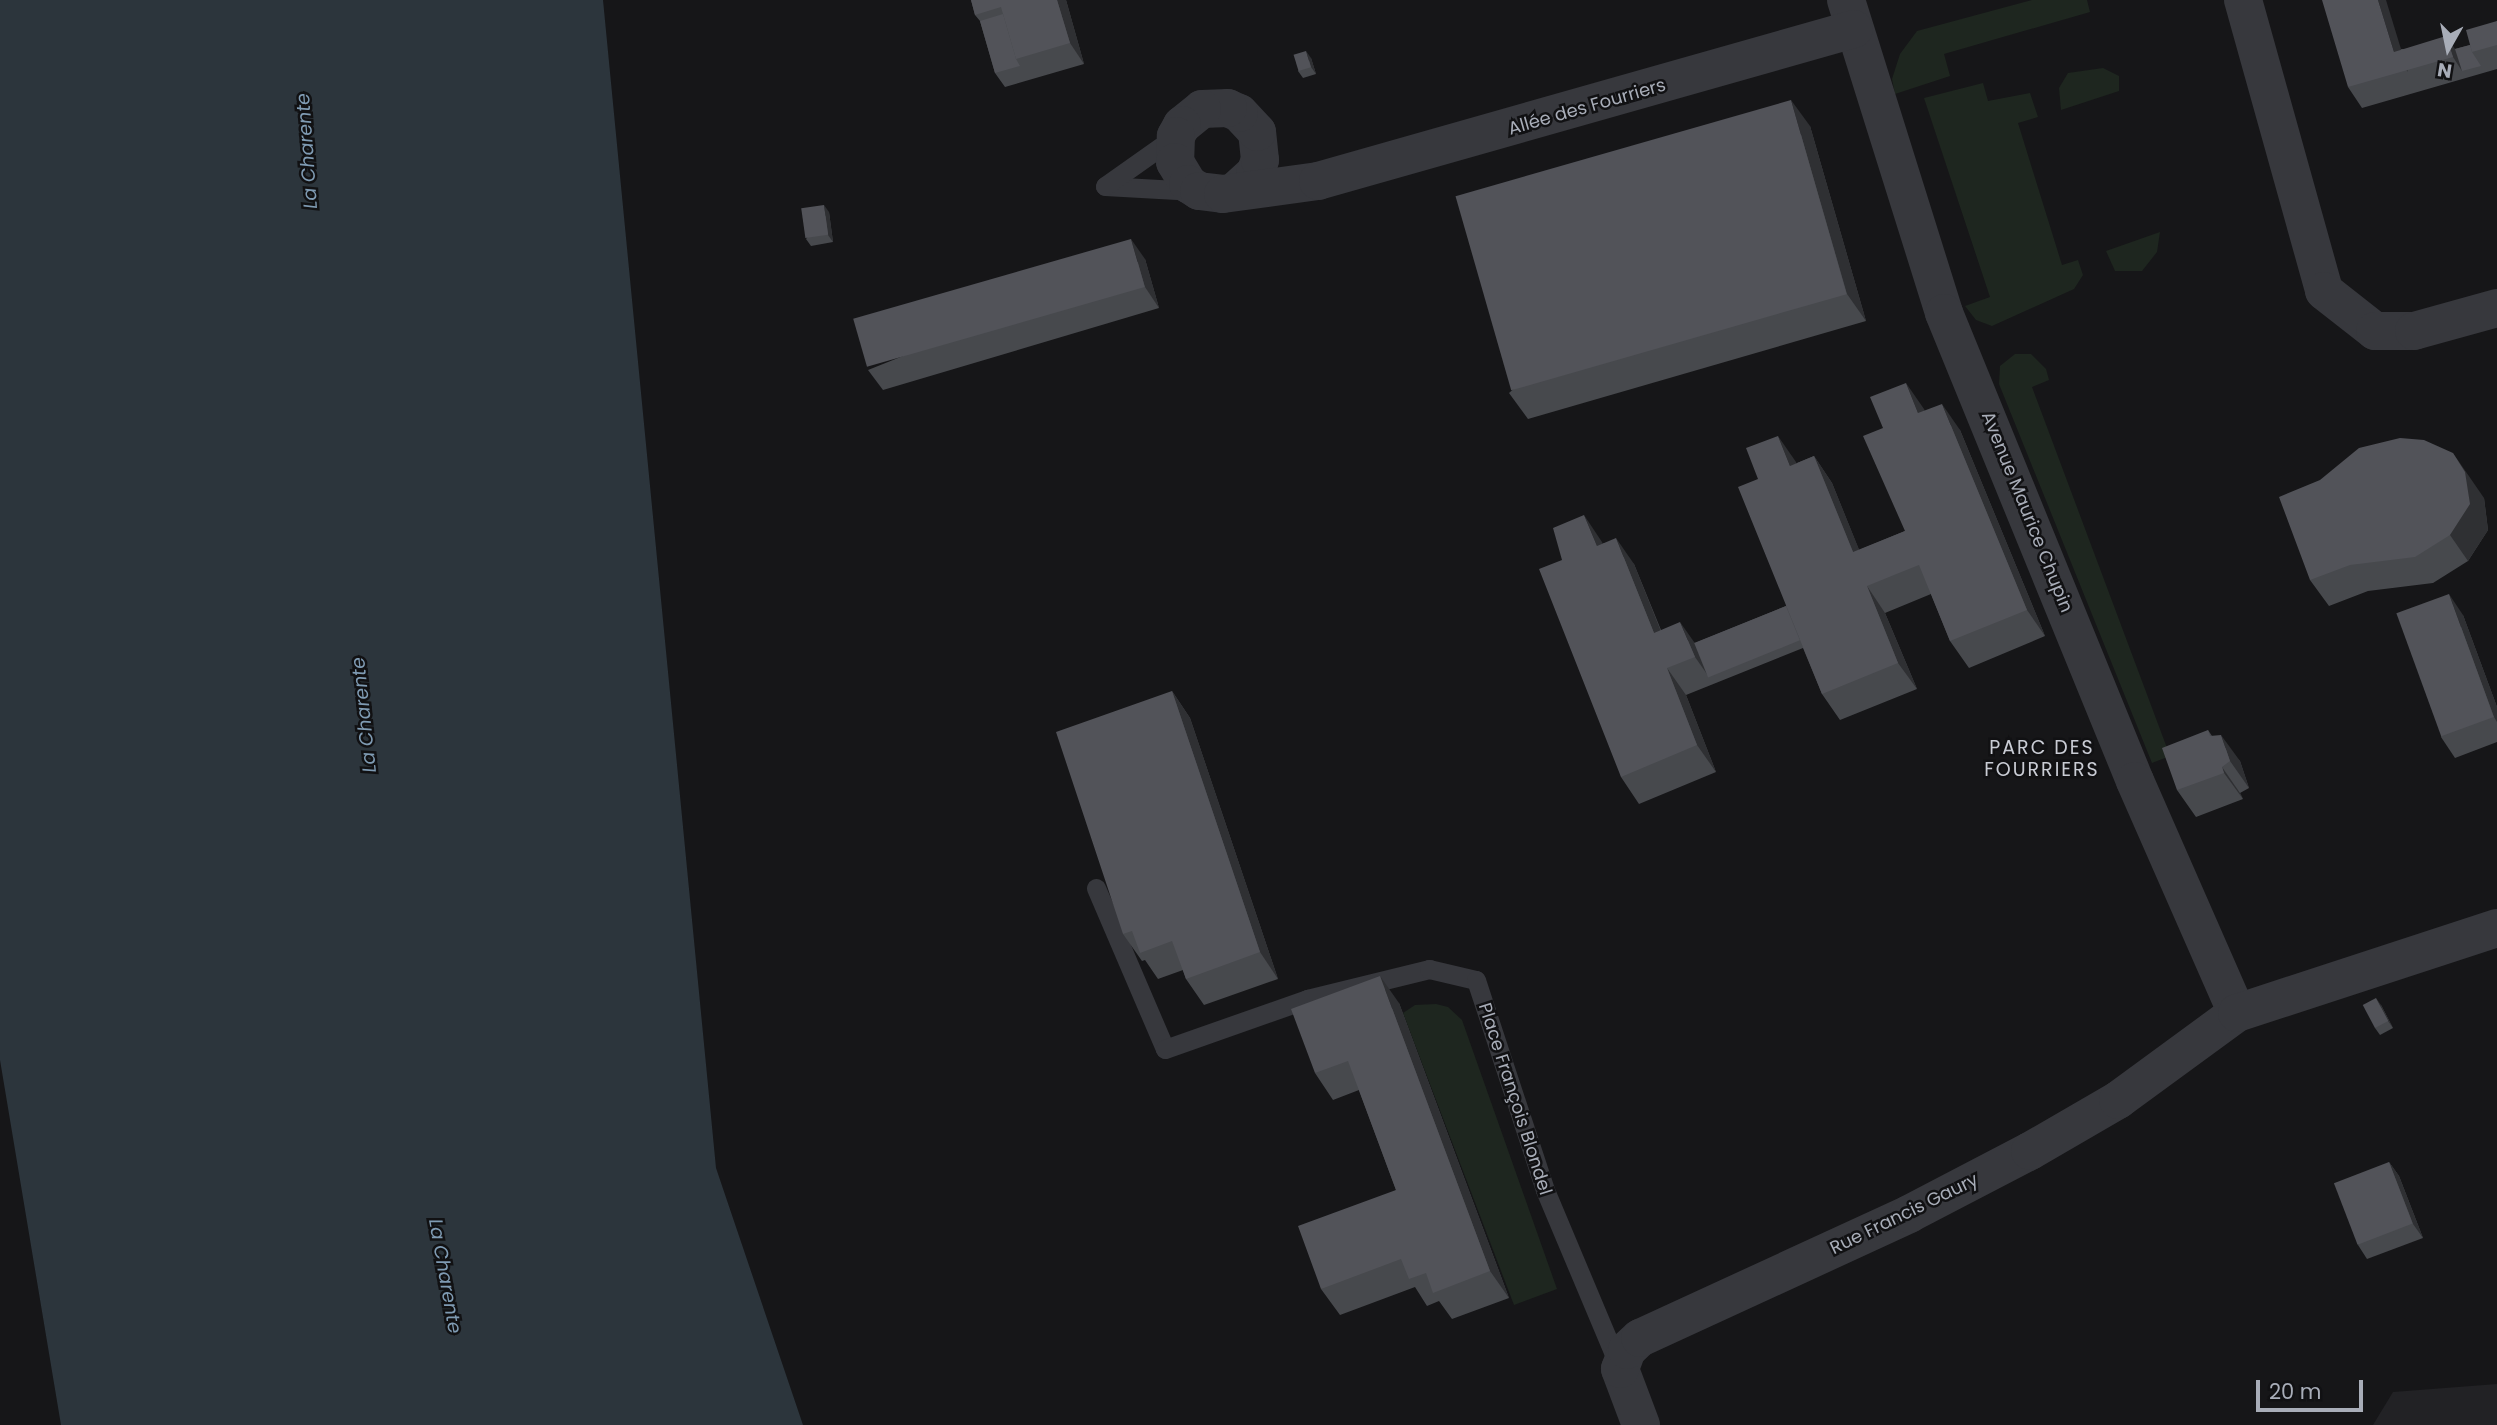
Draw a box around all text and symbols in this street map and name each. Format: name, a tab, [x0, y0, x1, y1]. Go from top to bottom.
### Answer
north arrow	[2413, 14, 2483, 84]
text: N	[2435, 56, 2454, 85]
street label: Allée des Fourriers	[1506, 74, 1668, 140]
water label: La Charente	[292, 92, 322, 210]
street label: Avenue Maurice Chupin	[1977, 408, 2077, 616]
water label: La Charente	[347, 656, 381, 774]
district label: PARC DES FOURRIERS	[1985, 737, 2099, 781]
street label: Place François Blondel	[1474, 1000, 1556, 1198]
street label: Rue Francis Gaury	[1826, 1169, 1982, 1259]
water label: La Charente	[424, 1217, 466, 1335]
scale bar	[2259, 1366, 2366, 1410]
text: 20 m	[2269, 1377, 2322, 1406]

